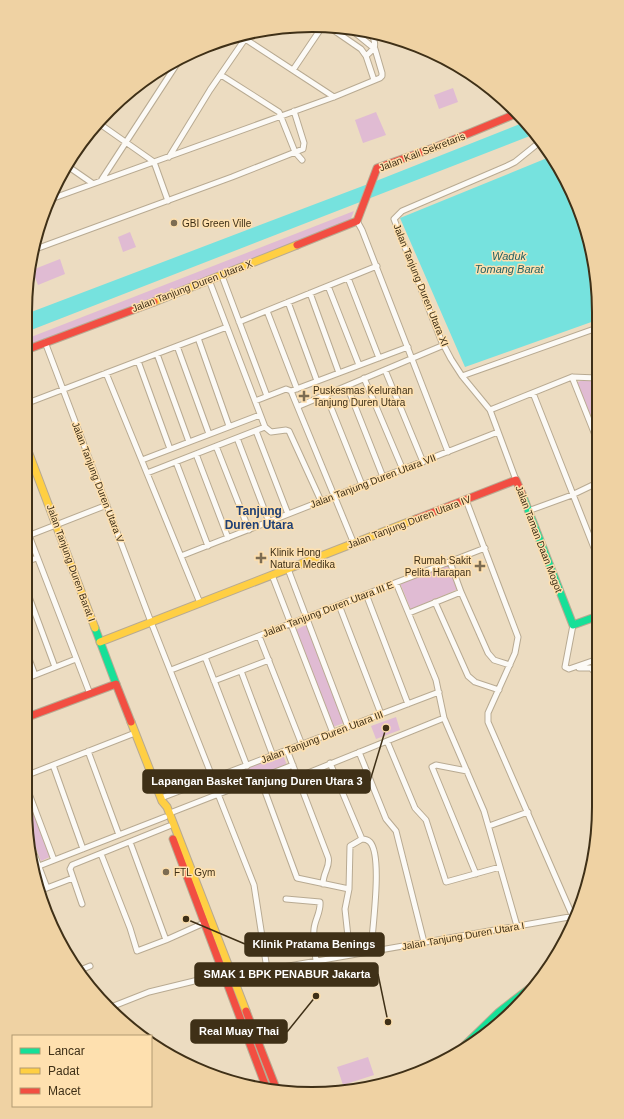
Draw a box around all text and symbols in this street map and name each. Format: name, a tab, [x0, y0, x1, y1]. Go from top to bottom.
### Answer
street label: Jalan Kali Sekretaris	[377, 131, 467, 173]
marker: GBI Green Ville	[169, 218, 179, 228]
place label: GBI Green Ville	[182, 218, 252, 229]
street label: Jalan Tanjung Duren Utara XI	[391, 222, 451, 348]
water label: Waduk Tomang Barat	[475, 250, 544, 275]
street label: Jalan Tanjung Duren Utara X	[130, 258, 254, 314]
place label: Puskesmas Kelurahan Tanjung Duren Utara	[313, 385, 413, 408]
marker: Puskesmas Kelurahan Tanjung Duren Utara	[298, 390, 310, 402]
street label: Jalan Tanjung Duren Utara V	[70, 420, 126, 544]
street label: Jalan Tanjung Duren Utara VII	[309, 452, 437, 510]
street label: Jalan Taman Daan Mogot	[513, 484, 565, 594]
street label: Jalan Tanjung Duren Utara IV	[346, 493, 472, 551]
street label: Jalan Tanjung Duren Barat I	[45, 503, 97, 623]
district label: Tanjung Duren Utara	[225, 504, 294, 532]
place label: Klinik Hong Natura Medika	[270, 547, 335, 570]
marker: Klinik Hong Natura Medika	[255, 552, 267, 564]
place label: Rumah Sakit Pelita Harapan	[405, 555, 471, 578]
marker: Rumah Sakit Pelita Harapan	[474, 560, 486, 572]
street label: Jalan Tanjung Duren Utara III E	[261, 579, 395, 639]
street label: Jalan Tanjung Duren Utara III	[259, 709, 385, 765]
callout: Lapangan Basket Tanjung Duren Utara 3	[143, 770, 370, 793]
text: Lapangan Basket Tanjung Duren Utara 3	[151, 775, 363, 787]
marker: FTL Gym	[161, 867, 171, 877]
place label: FTL Gym	[174, 867, 215, 878]
street label: Jalan Tanjung Duren Utara I	[401, 920, 525, 952]
callout: Klinik Pratama Benings	[245, 933, 384, 956]
text: Klinik Pratama Benings	[253, 938, 375, 950]
callout: SMAK 1 BPK PENABUR Jakarta	[195, 963, 378, 986]
text: SMAK 1 BPK PENABUR Jakarta	[204, 968, 371, 980]
callout: Real Muay Thai	[191, 1020, 287, 1043]
text: Real Muay Thai	[199, 1025, 279, 1037]
legend	[12, 1035, 152, 1107]
text: Lancar	[48, 1044, 85, 1058]
text: Padat	[48, 1064, 80, 1078]
text: Macet	[48, 1084, 81, 1098]

